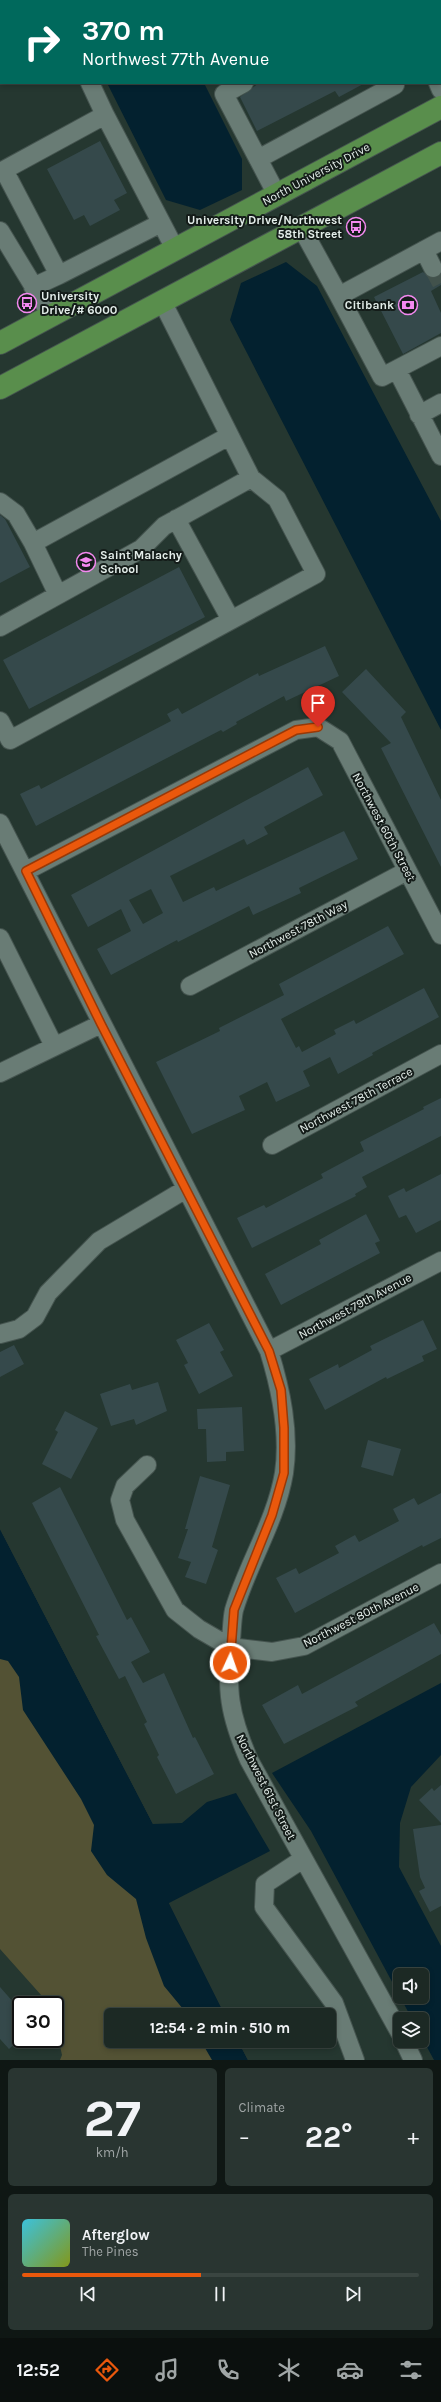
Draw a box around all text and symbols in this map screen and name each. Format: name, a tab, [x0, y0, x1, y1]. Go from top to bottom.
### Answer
text: 370 m	[82, 14, 165, 47]
icon: right	[16, 16, 68, 68]
text: Northwest 77th Avenue	[82, 48, 269, 70]
street label: North University Drive	[260, 140, 372, 208]
place label: University Drive/Northwest 58th Street	[187, 213, 342, 241]
bus stop icon: University Drive/Northwest 58th Street	[345, 216, 367, 238]
place label: University Drive/# 6000	[41, 289, 118, 317]
bus stop icon: University Drive/# 6000	[16, 292, 38, 314]
bank icon: Citibank	[397, 294, 419, 316]
place label: Citibank	[345, 298, 394, 312]
place label: Saint Malachy School	[100, 548, 182, 576]
school or university icon: Saint Malachy School	[75, 551, 97, 573]
pin	[301, 686, 335, 727]
icon: arrive	[307, 692, 329, 714]
street label: Northwest 60th Street	[349, 770, 419, 884]
street label: Northwest 78th Way	[246, 897, 350, 961]
street label: Northwest 78th Terrace	[297, 1064, 415, 1136]
street label: Northwest 79th Avenue	[296, 1270, 414, 1342]
street label: Northwest 80th Avenue	[301, 1580, 421, 1650]
position arrow	[209, 1642, 251, 1684]
street label: Northwest 61st Street	[233, 1732, 299, 1843]
map controls	[393, 1968, 429, 2048]
button: sound	[393, 1968, 429, 2004]
speed limit sign: 30	[12, 1996, 64, 2048]
button: layers	[393, 2012, 429, 2048]
text: 12:54 · 2 min · 510 m	[150, 2019, 290, 2037]
text: 27	[84, 2088, 141, 2149]
text: Climate	[239, 2100, 285, 2115]
text: 22°	[305, 2119, 353, 2155]
text: −	[239, 2124, 250, 2150]
text: +	[407, 2124, 419, 2150]
text: km/h	[96, 2145, 129, 2160]
text: Afterglow	[82, 2226, 150, 2244]
text: The Pines	[82, 2244, 139, 2259]
icon: previous	[77, 2283, 99, 2305]
icon: pause	[209, 2283, 231, 2305]
icon: next	[342, 2283, 364, 2305]
icon: directions	[93, 2356, 121, 2384]
icon: music	[153, 2356, 181, 2384]
icon: phone	[214, 2356, 242, 2384]
icon: climate	[275, 2356, 303, 2384]
icon: car	[336, 2356, 364, 2384]
icon: filters	[397, 2356, 425, 2384]
text: 12:52	[16, 2359, 60, 2381]

